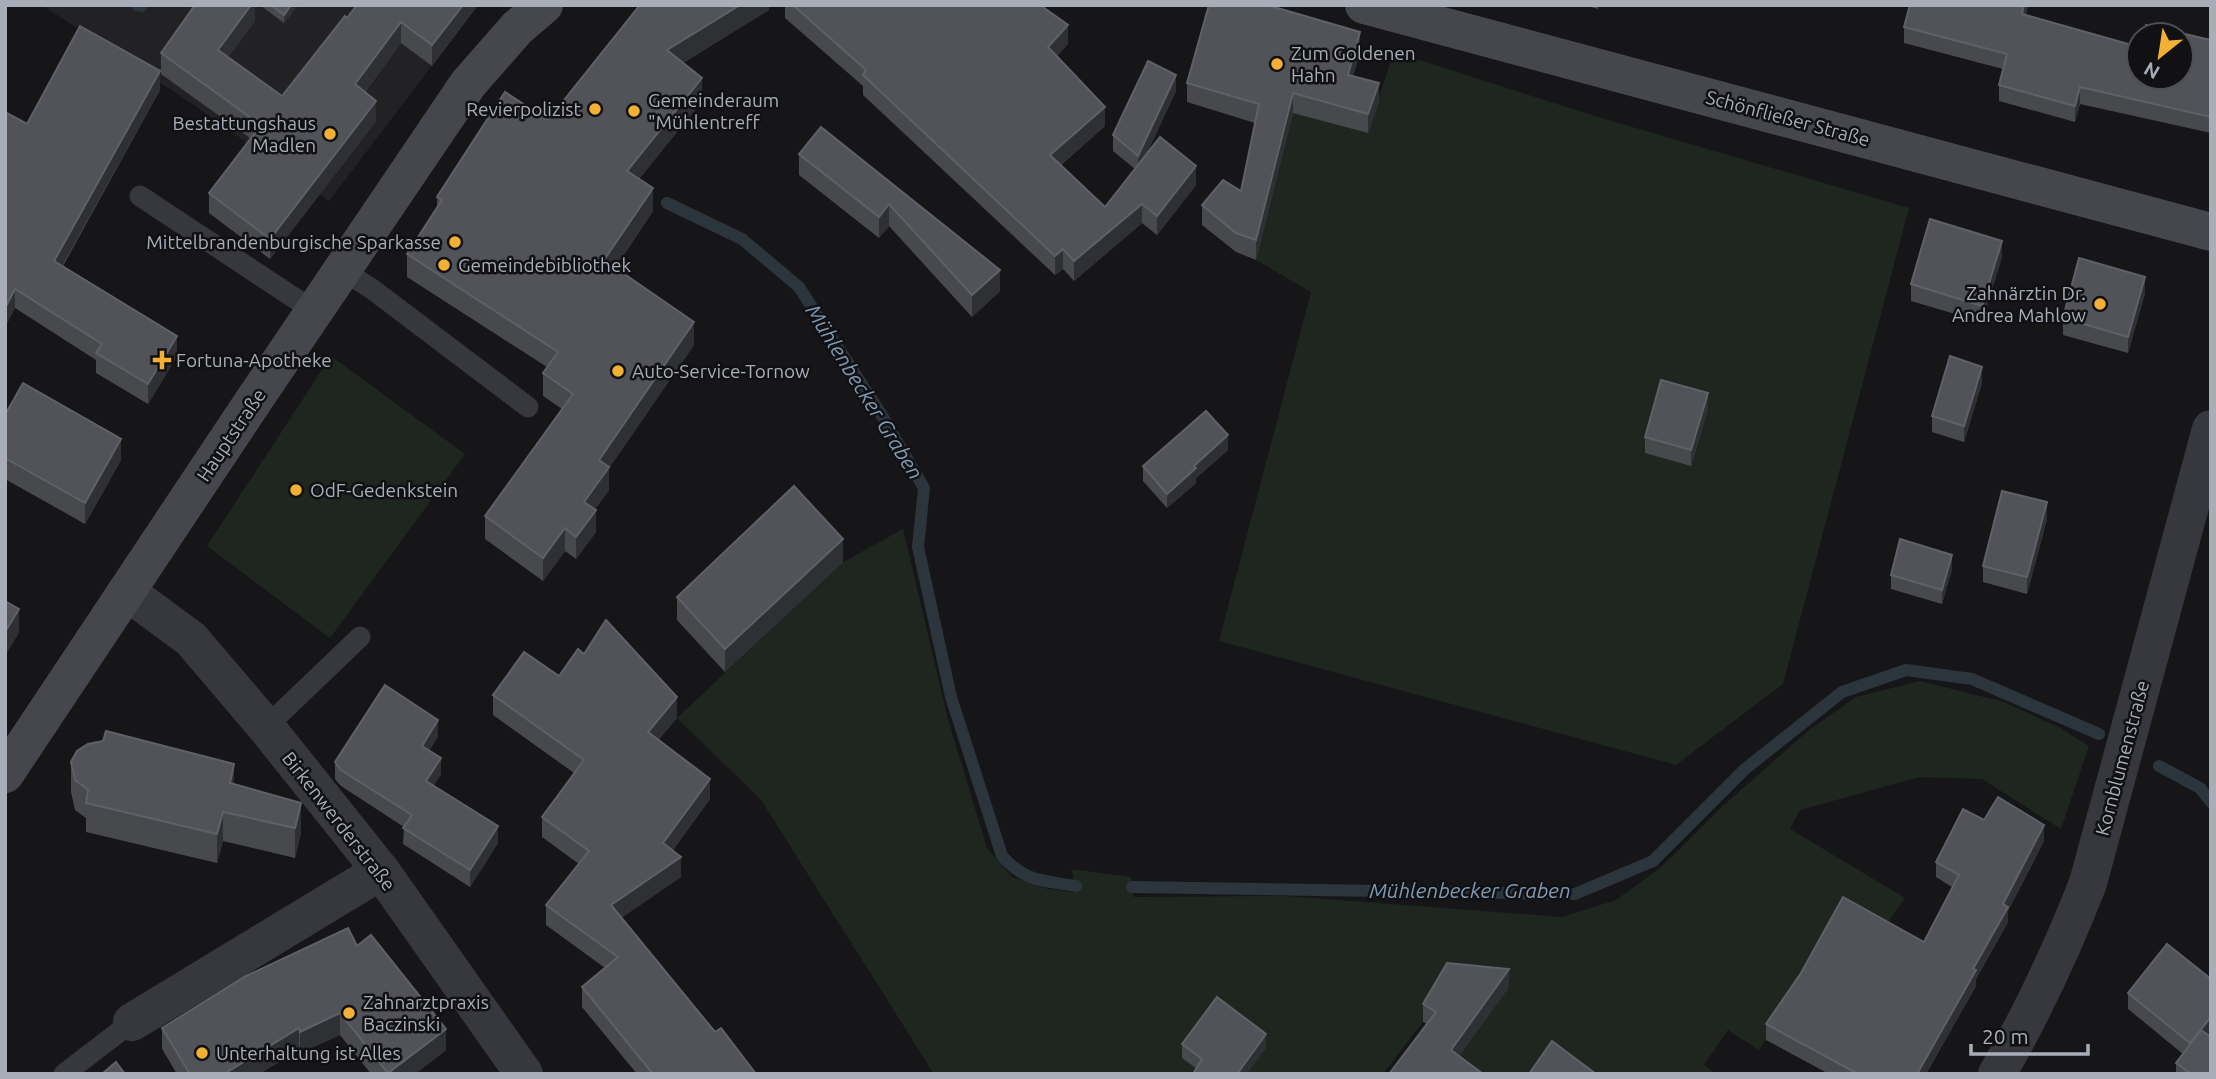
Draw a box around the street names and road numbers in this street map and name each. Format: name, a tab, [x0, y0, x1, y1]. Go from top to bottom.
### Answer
street label: Schönfließer Straße	[1704, 86, 1872, 150]
street label: Hauptstraße	[192, 384, 270, 486]
street label: Kornblumenstraße	[2091, 678, 2153, 838]
street label: Birkenwerderstraße	[278, 747, 400, 895]

